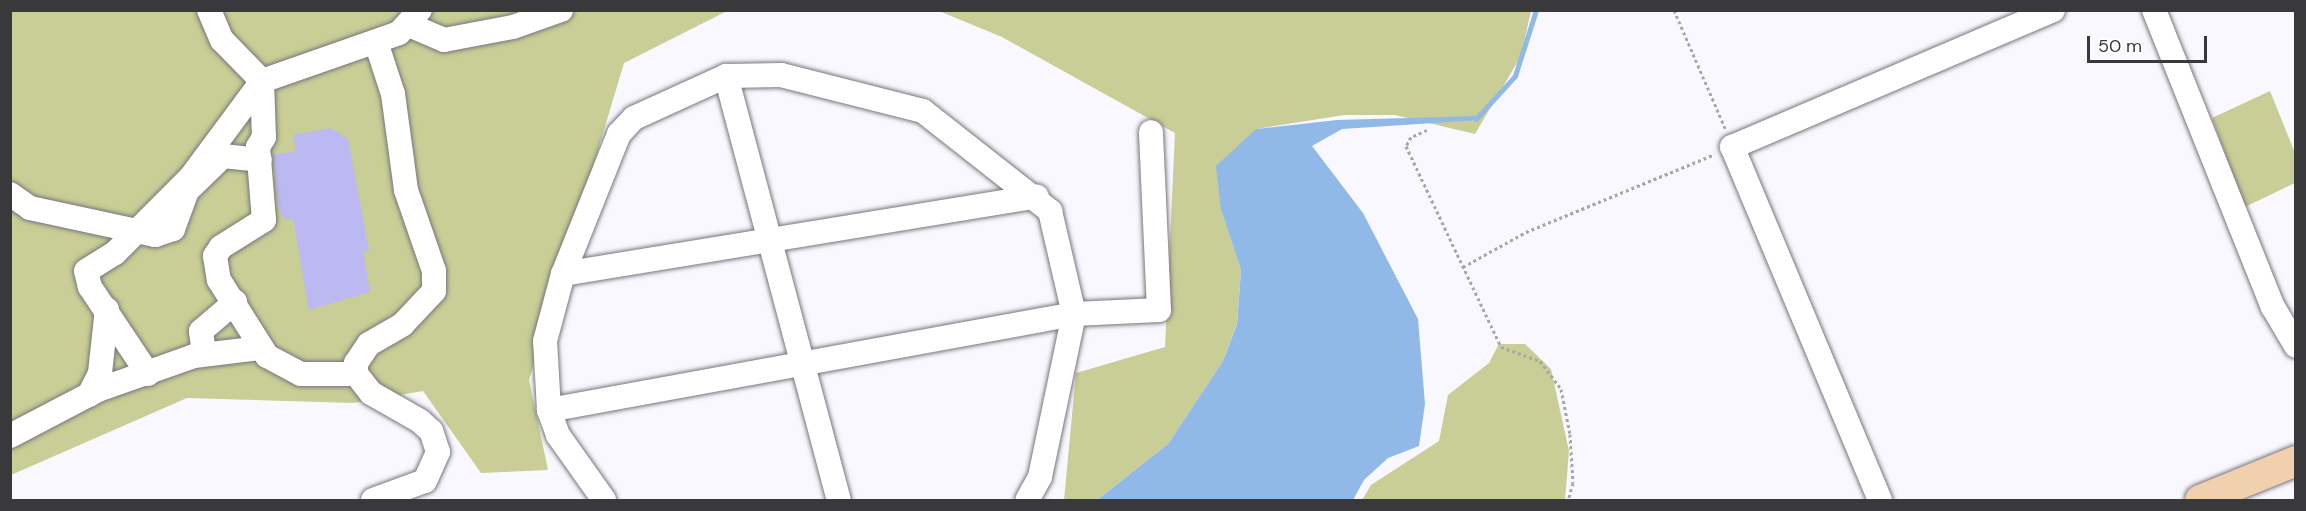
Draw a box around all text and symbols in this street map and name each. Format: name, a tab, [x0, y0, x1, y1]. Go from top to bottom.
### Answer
scale bar	[2090, 24, 2210, 62]
text: 50 m	[2098, 34, 2142, 58]

